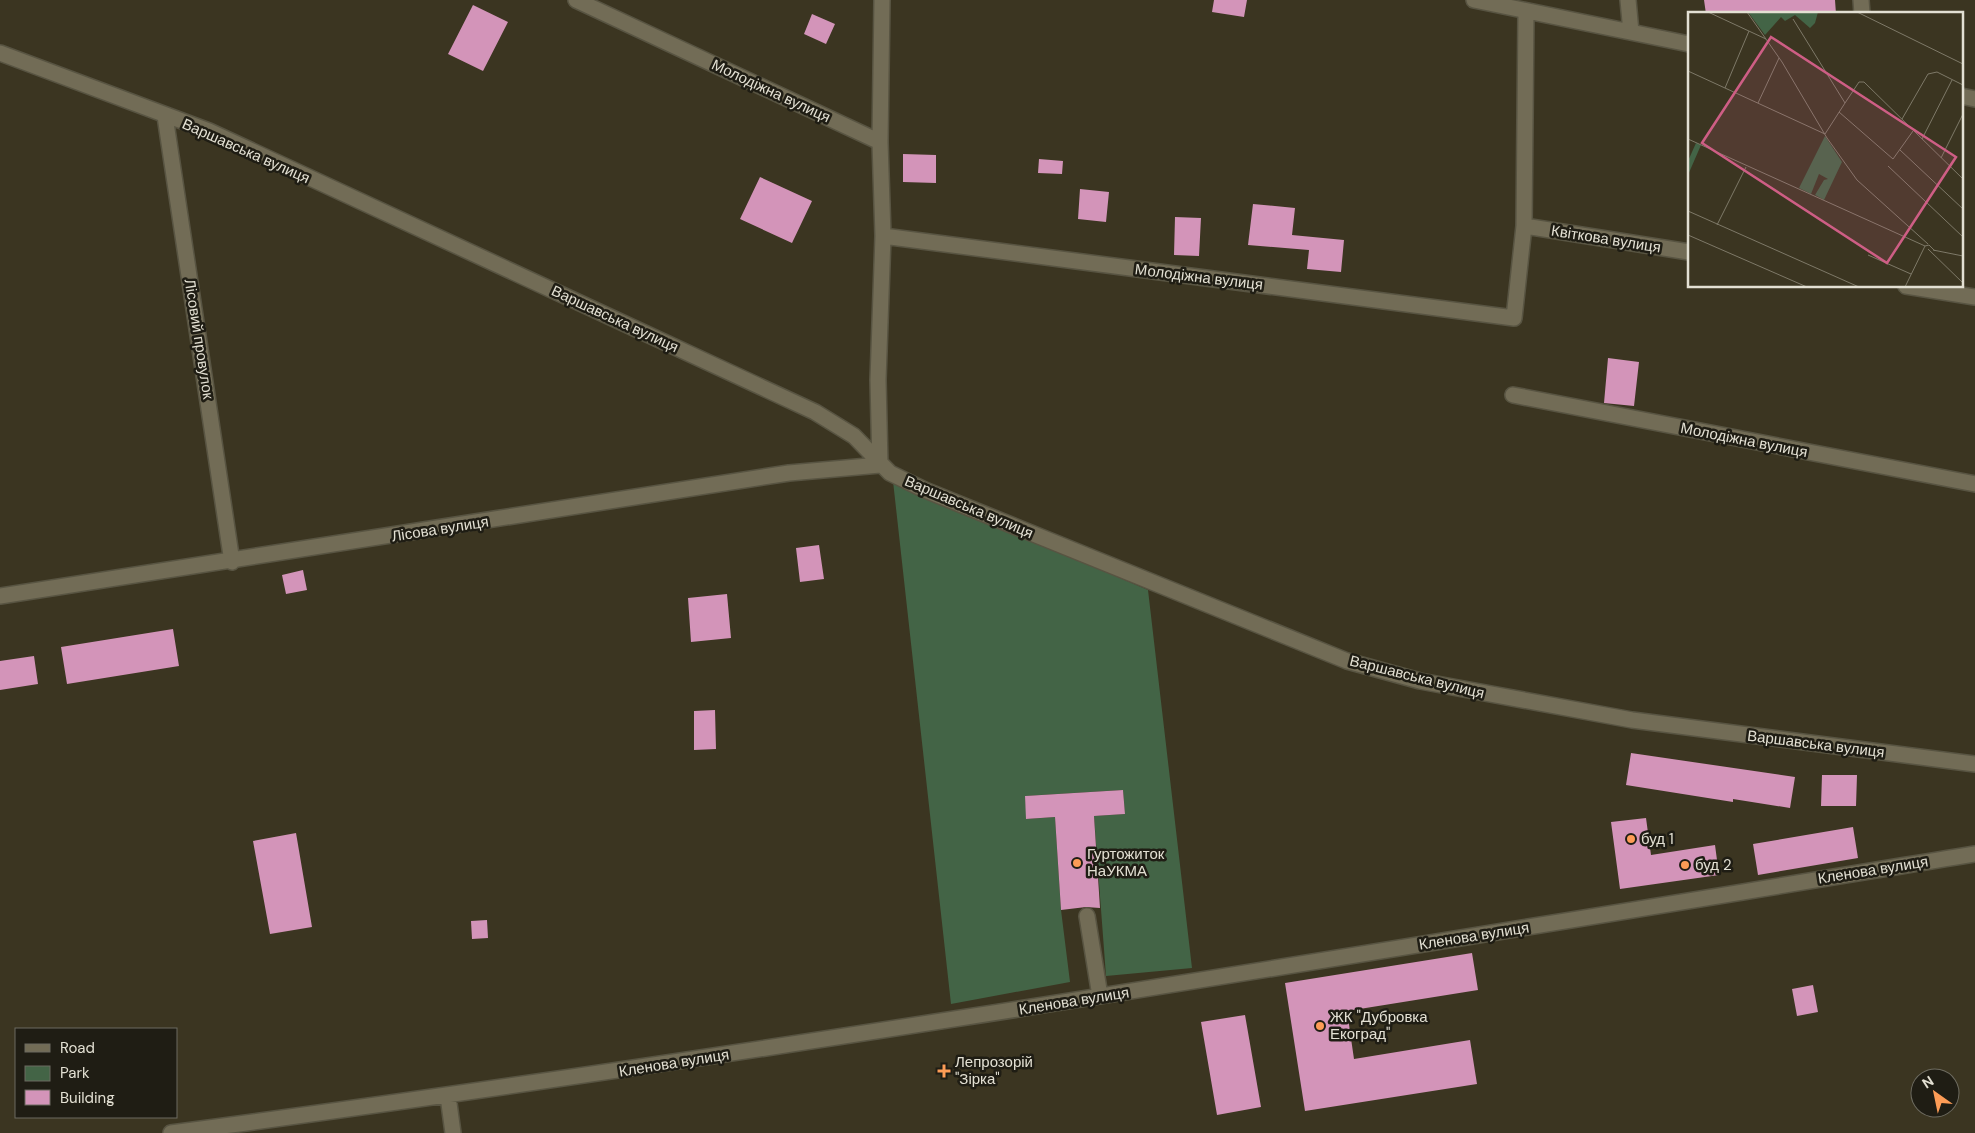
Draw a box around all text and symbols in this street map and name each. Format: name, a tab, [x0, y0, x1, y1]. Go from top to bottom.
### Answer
inset map	[1688, 12, 1962, 288]
street label: Молодіжна вулиця	[708, 55, 834, 127]
street label: Варшавська вулиця	[179, 114, 313, 188]
street label: Квіткова вулиця	[1550, 220, 1662, 258]
street label: Молодіжна вулиця	[1134, 259, 1264, 295]
street label: Лісовий провулок	[180, 278, 218, 401]
street label: Варшавська вулиця	[548, 281, 682, 357]
street label: Молодіжна вулиця	[1679, 418, 1809, 462]
street label: Варшавська вулиця	[902, 471, 1036, 543]
street label: Лісова вулиця	[390, 511, 490, 547]
street label: Варшавська вулиця	[1348, 651, 1486, 703]
street label: Варшавська вулиця	[1746, 726, 1886, 762]
place label: буд 1	[1641, 829, 1674, 849]
marker: буд 1	[1625, 833, 1637, 845]
place label: Гуртожиток НаУКМА	[1087, 844, 1165, 881]
street label: Кленова вулиця	[1816, 851, 1930, 889]
place label: буд 2	[1695, 855, 1732, 875]
marker: Гуртожиток НаУКМА	[1071, 857, 1083, 869]
marker: буд 2	[1679, 859, 1691, 871]
street label: Кленова вулиця	[1417, 917, 1531, 955]
street label: Кленова вулиця	[1017, 982, 1131, 1020]
place label: ЖК "Дубровка Екоград"	[1330, 1007, 1428, 1044]
marker: ЖК "Дубровка Екоград"	[1314, 1020, 1326, 1032]
legend	[15, 1028, 178, 1118]
text: Road	[60, 1038, 95, 1058]
street label: Кленова вулиця	[617, 1044, 731, 1082]
place label: Лепрозорій "Зірка"	[955, 1052, 1033, 1089]
text: Park	[60, 1063, 90, 1083]
marker: Лепрозорій "Зірка"	[937, 1064, 951, 1078]
north arrow	[1910, 1068, 1960, 1118]
text: N	[1919, 1072, 1937, 1092]
text: Building	[60, 1088, 115, 1108]

